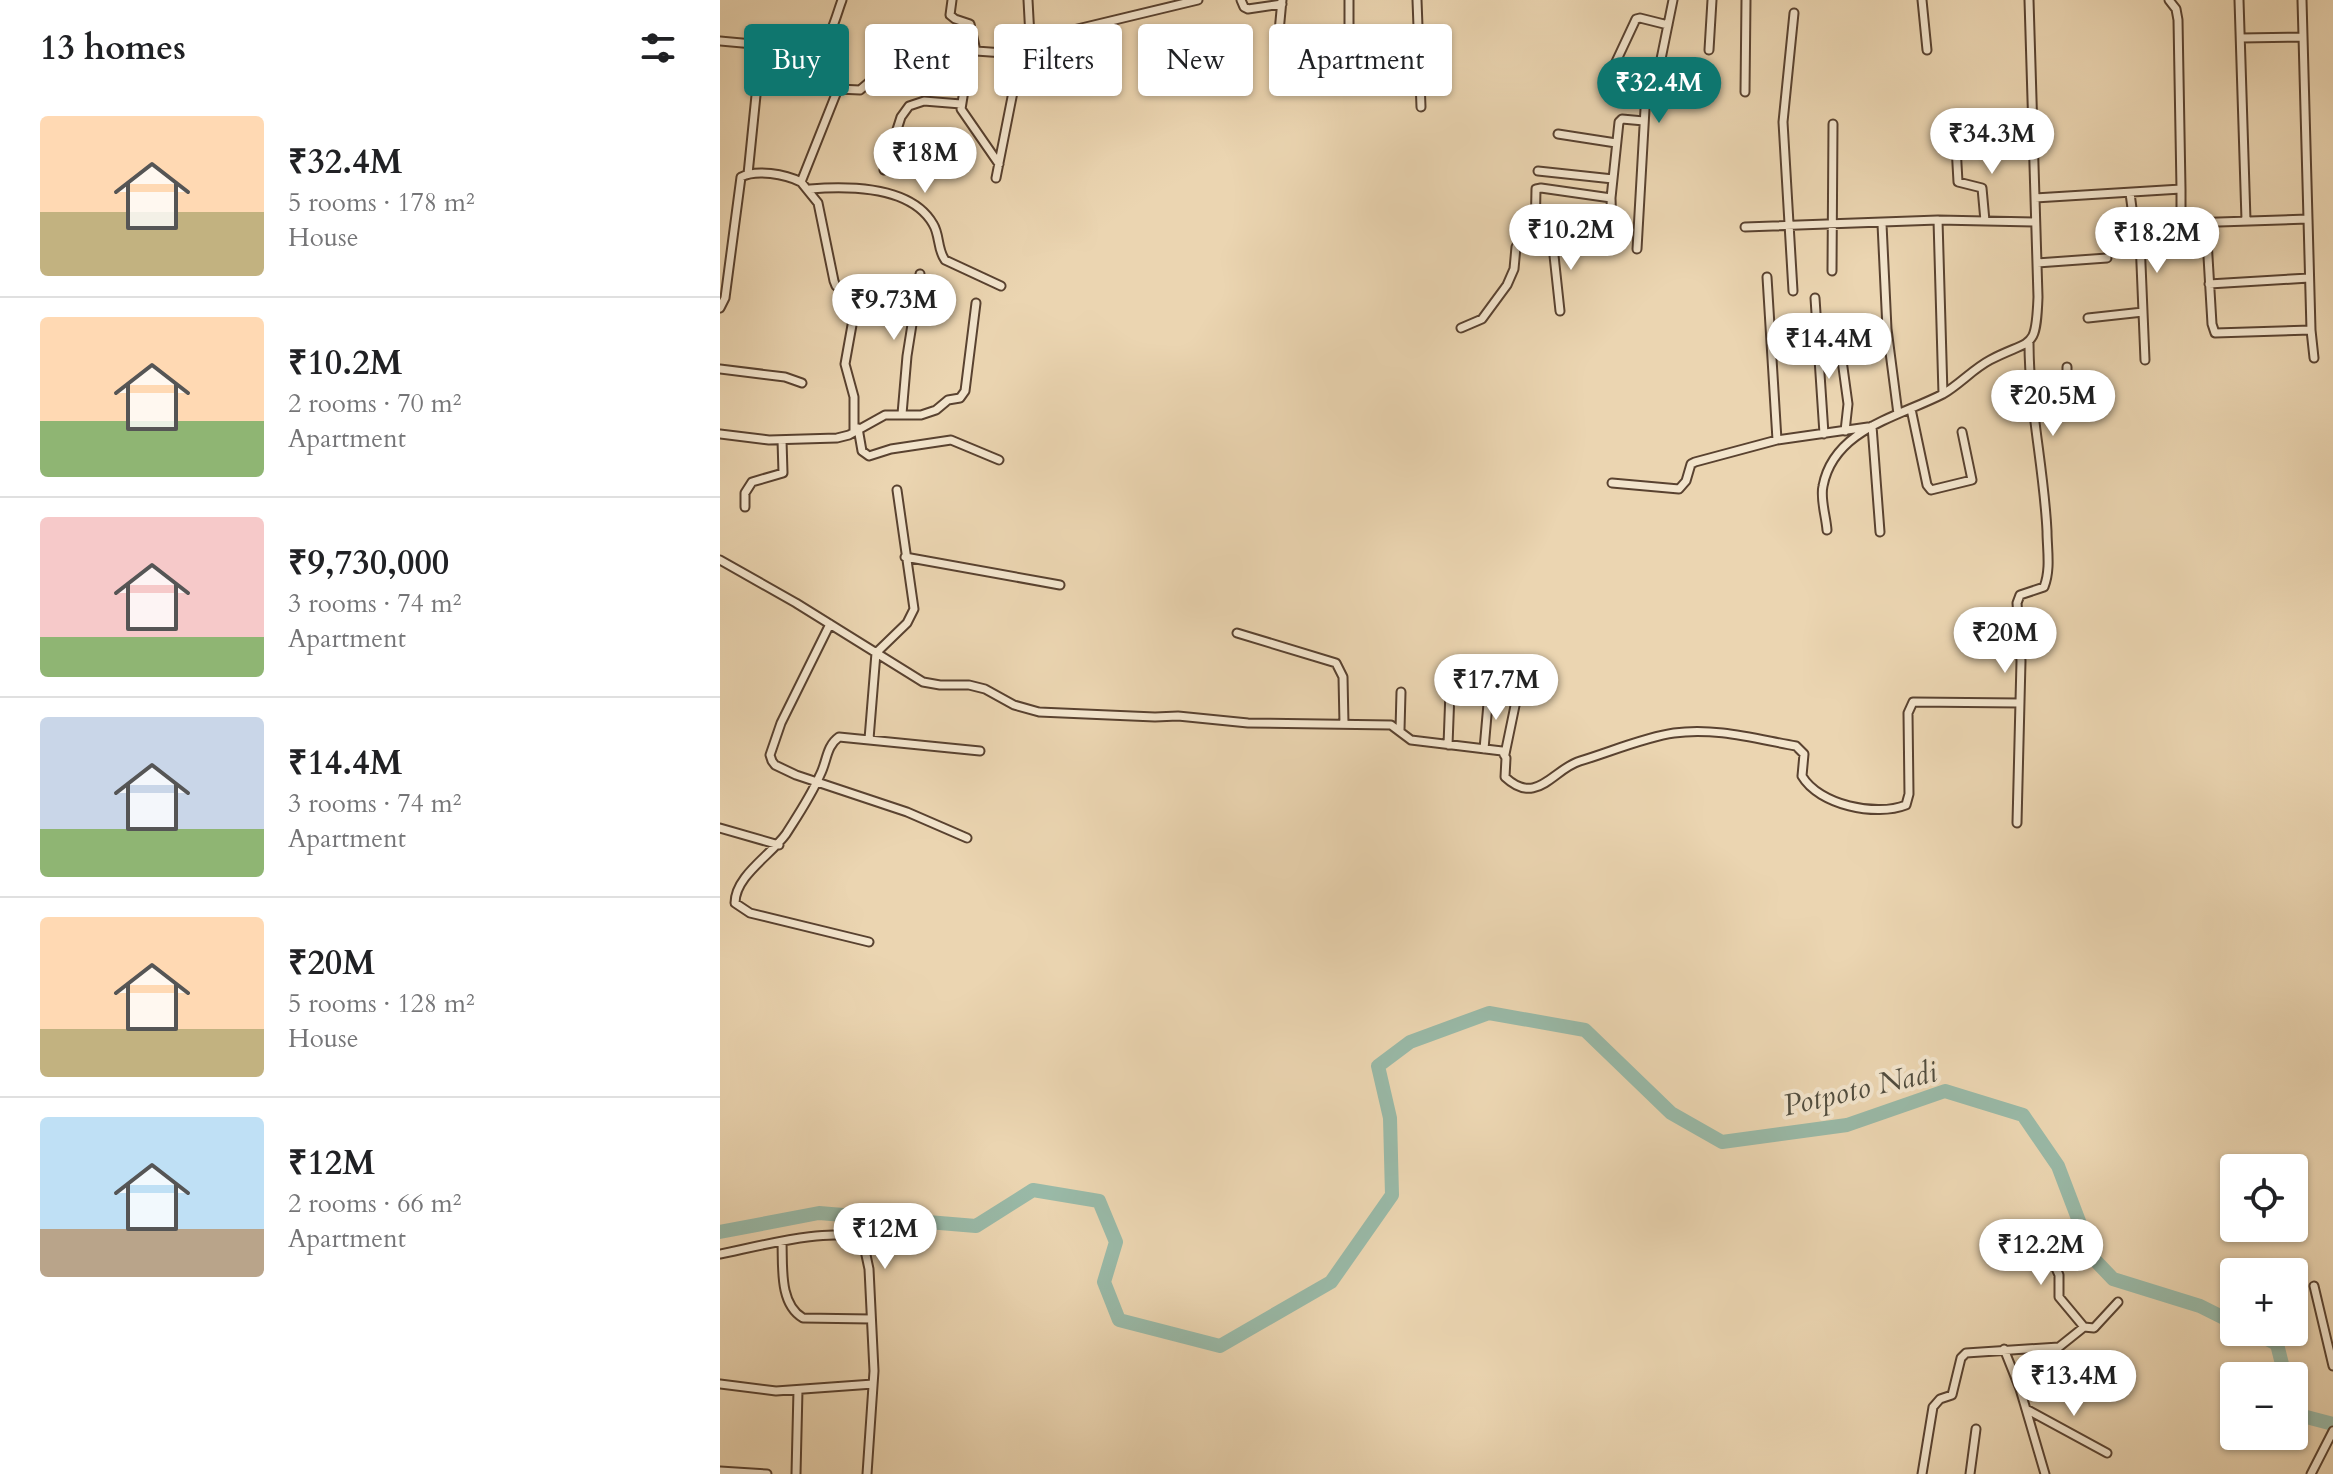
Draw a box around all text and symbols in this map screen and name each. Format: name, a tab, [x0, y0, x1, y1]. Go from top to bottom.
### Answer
chip: Buy	[744, 24, 849, 96]
chip: Rent	[865, 24, 978, 96]
chip: Filters	[994, 24, 1122, 96]
chip: New	[1138, 24, 1253, 96]
chip: Apartment	[1269, 24, 1452, 96]
text: 13 homes	[40, 25, 186, 71]
icon: filters	[636, 26, 680, 70]
pin: ₹32.4M	[1594, 57, 1724, 125]
text: ₹32.4M	[1615, 65, 1703, 100]
pin: ₹34.3M	[1927, 108, 2057, 176]
text: ₹34.3M	[1948, 116, 2036, 151]
pin: ₹18M	[878, 127, 972, 195]
text: ₹18M	[892, 135, 958, 170]
text: ₹32.4M	[288, 139, 403, 185]
icon: home	[104, 148, 200, 244]
text: 5 rooms · 178 m²	[288, 185, 475, 220]
pin: ₹10.2M	[1506, 204, 1636, 272]
pin: ₹18.2M	[2092, 207, 2222, 275]
text: ₹10.2M	[1527, 212, 1615, 247]
text: ₹18.2M	[2113, 215, 2201, 250]
text: House	[288, 220, 359, 255]
pin: ₹9.73M	[829, 274, 959, 342]
text: ₹9.73M	[850, 282, 938, 317]
pin: ₹14.4M	[1764, 313, 1894, 381]
text: ₹14.4M	[1785, 321, 1873, 356]
text: ₹10.2M	[288, 340, 403, 386]
icon: home	[104, 349, 200, 445]
pin: ₹20.5M	[1988, 370, 2118, 438]
text: ₹20.5M	[2009, 378, 2097, 413]
text: 2 rooms · 70 m²	[288, 386, 461, 421]
text: Apartment	[288, 421, 406, 456]
text: ₹9,730,000	[288, 540, 449, 586]
icon: home	[104, 549, 200, 645]
text: 3 rooms · 74 m²	[288, 586, 461, 621]
pin: ₹20M	[1958, 607, 2052, 675]
text: ₹20M	[1972, 615, 2038, 650]
text: Apartment	[288, 621, 406, 656]
pin: ₹17.7M	[1431, 654, 1561, 722]
text: ₹17.7M	[1452, 662, 1540, 697]
text: ₹14.4M	[288, 740, 403, 786]
icon: home	[104, 749, 200, 845]
text: 3 rooms · 74 m²	[288, 786, 461, 821]
text: Apartment	[288, 821, 406, 856]
text: ₹20M	[288, 940, 375, 986]
icon: home	[104, 949, 200, 1045]
text: 5 rooms · 128 m²	[288, 986, 475, 1021]
text: House	[288, 1021, 359, 1056]
water label: Potpoto Nadi	[1779, 1051, 1942, 1127]
text: ₹12M	[288, 1140, 375, 1186]
icon: home	[104, 1149, 200, 1245]
map controls	[2220, 1154, 2308, 1450]
button: locate	[2220, 1154, 2308, 1242]
text: 2 rooms · 66 m²	[288, 1186, 461, 1221]
pin: ₹12M	[838, 1203, 932, 1271]
text: ₹12M	[852, 1211, 918, 1246]
pin: ₹12.2M	[1976, 1219, 2106, 1287]
text: Apartment	[288, 1221, 406, 1256]
text: ₹12.2M	[1997, 1227, 2085, 1262]
button: +	[2220, 1258, 2308, 1346]
pin: ₹13.4M	[2009, 1350, 2139, 1418]
text: ₹13.4M	[2030, 1358, 2118, 1393]
button: −	[2220, 1362, 2308, 1450]

